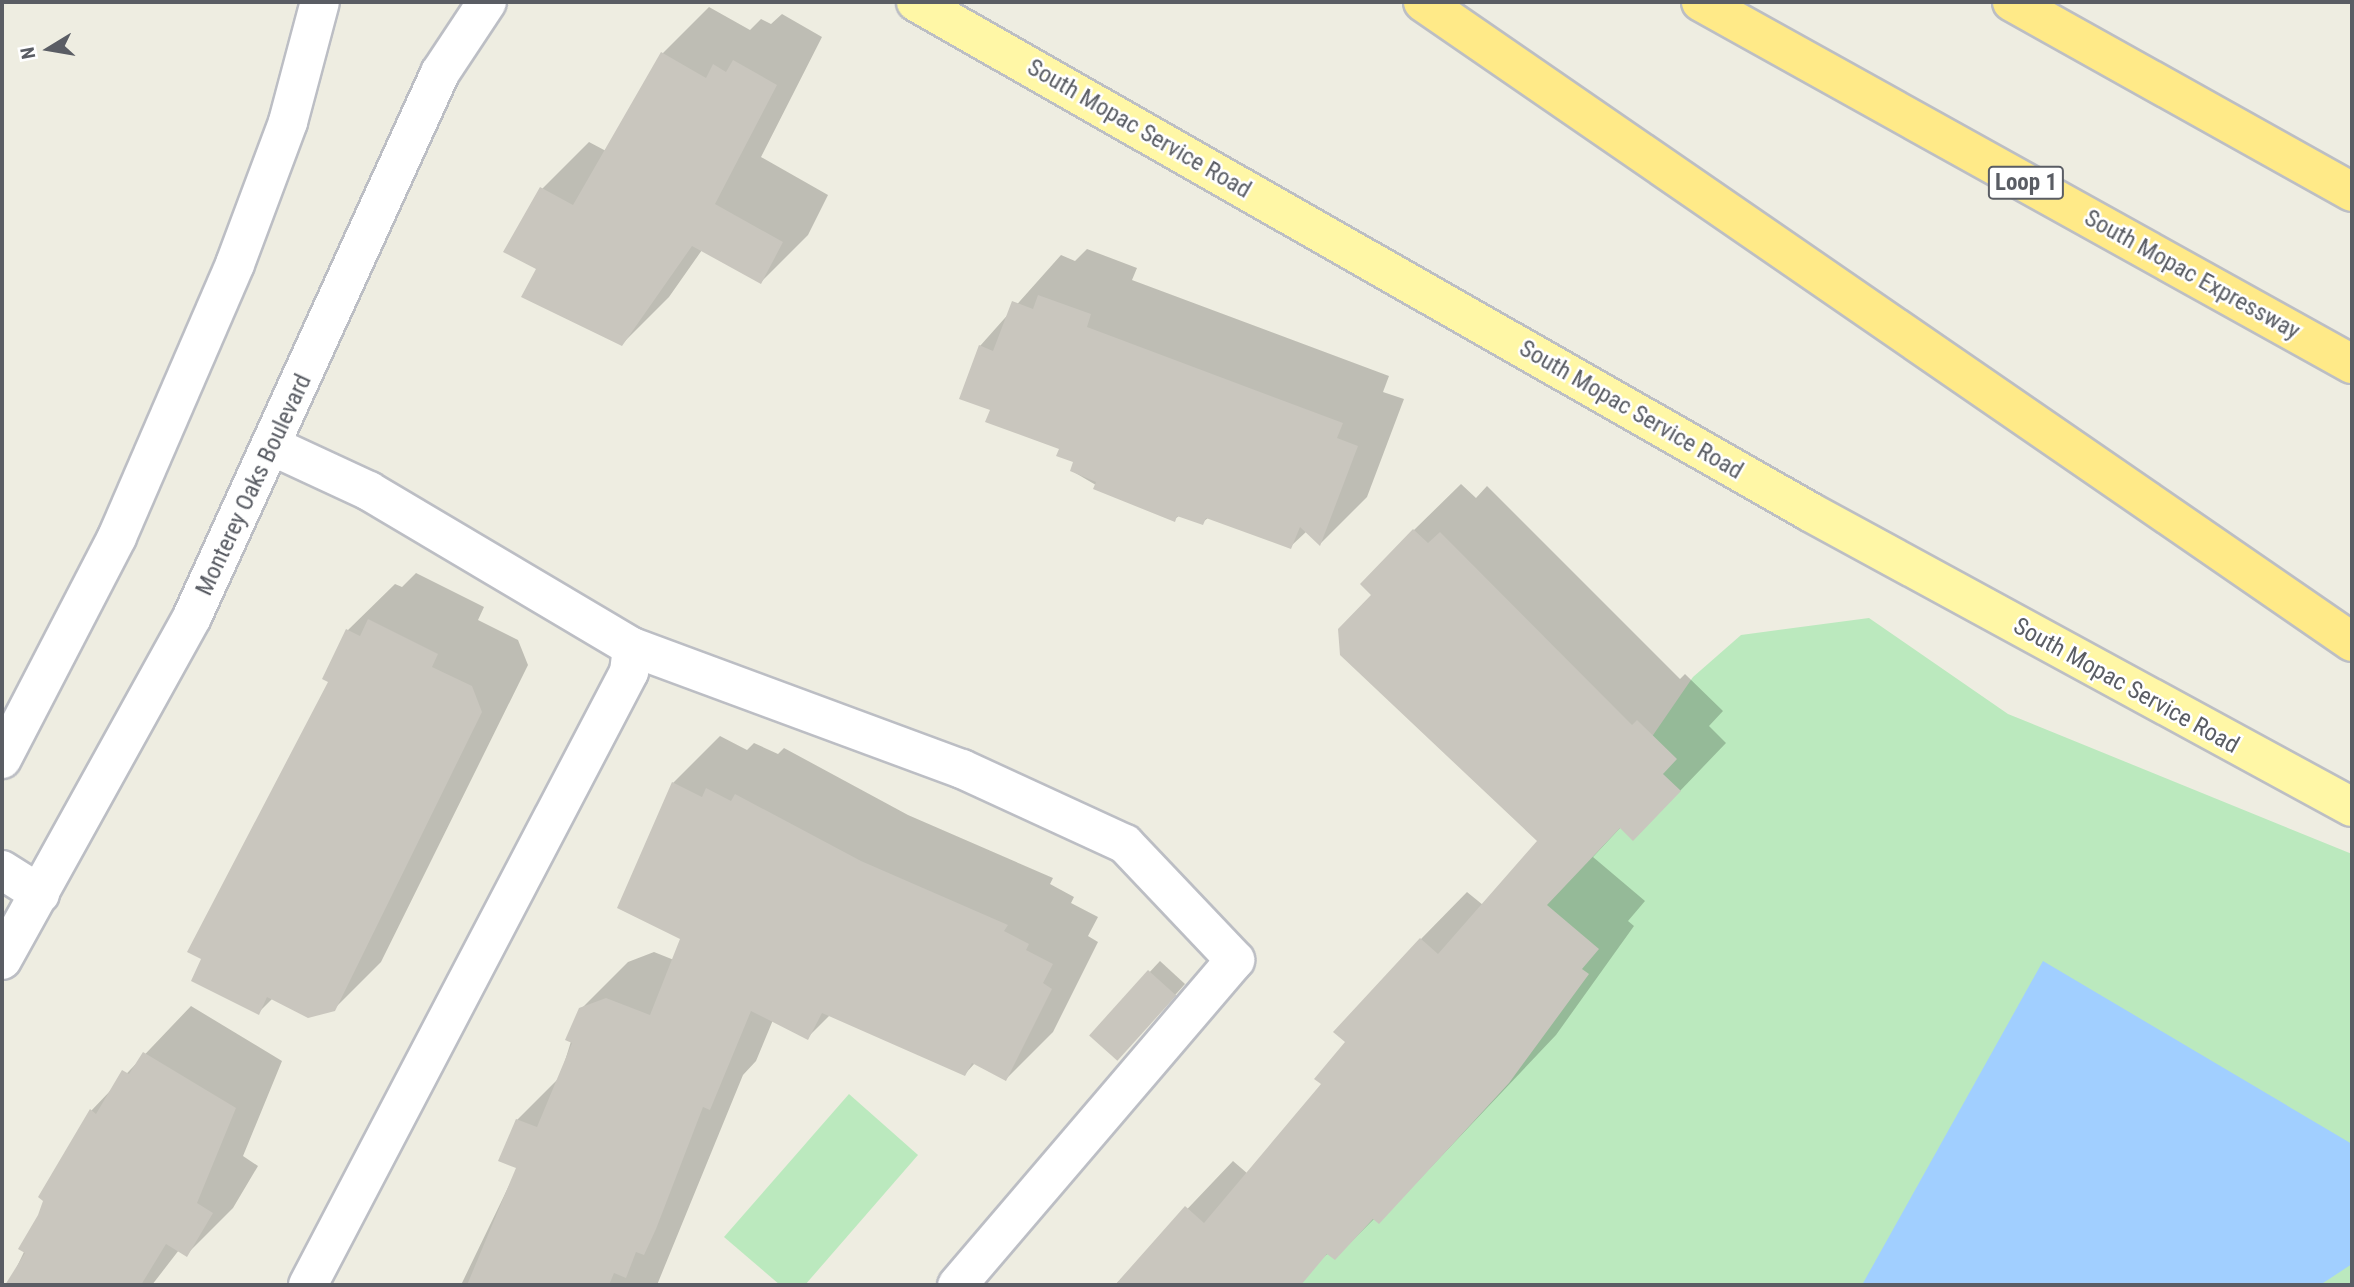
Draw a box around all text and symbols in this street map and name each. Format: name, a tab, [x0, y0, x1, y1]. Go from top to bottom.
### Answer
north arrow	[14, 14, 84, 84]
text: N	[15, 45, 40, 61]
street label: South Mopac Service Road	[1022, 53, 1256, 205]
road number: Loop 1	[1988, 164, 2064, 202]
street label: South Mopac Expressway	[2079, 204, 2305, 346]
street label: South Mopac Service Road	[1514, 334, 1748, 486]
street label: Monterey Oaks Boulevard	[190, 370, 318, 600]
street label: South Mopac Service Road	[2008, 612, 2244, 760]

